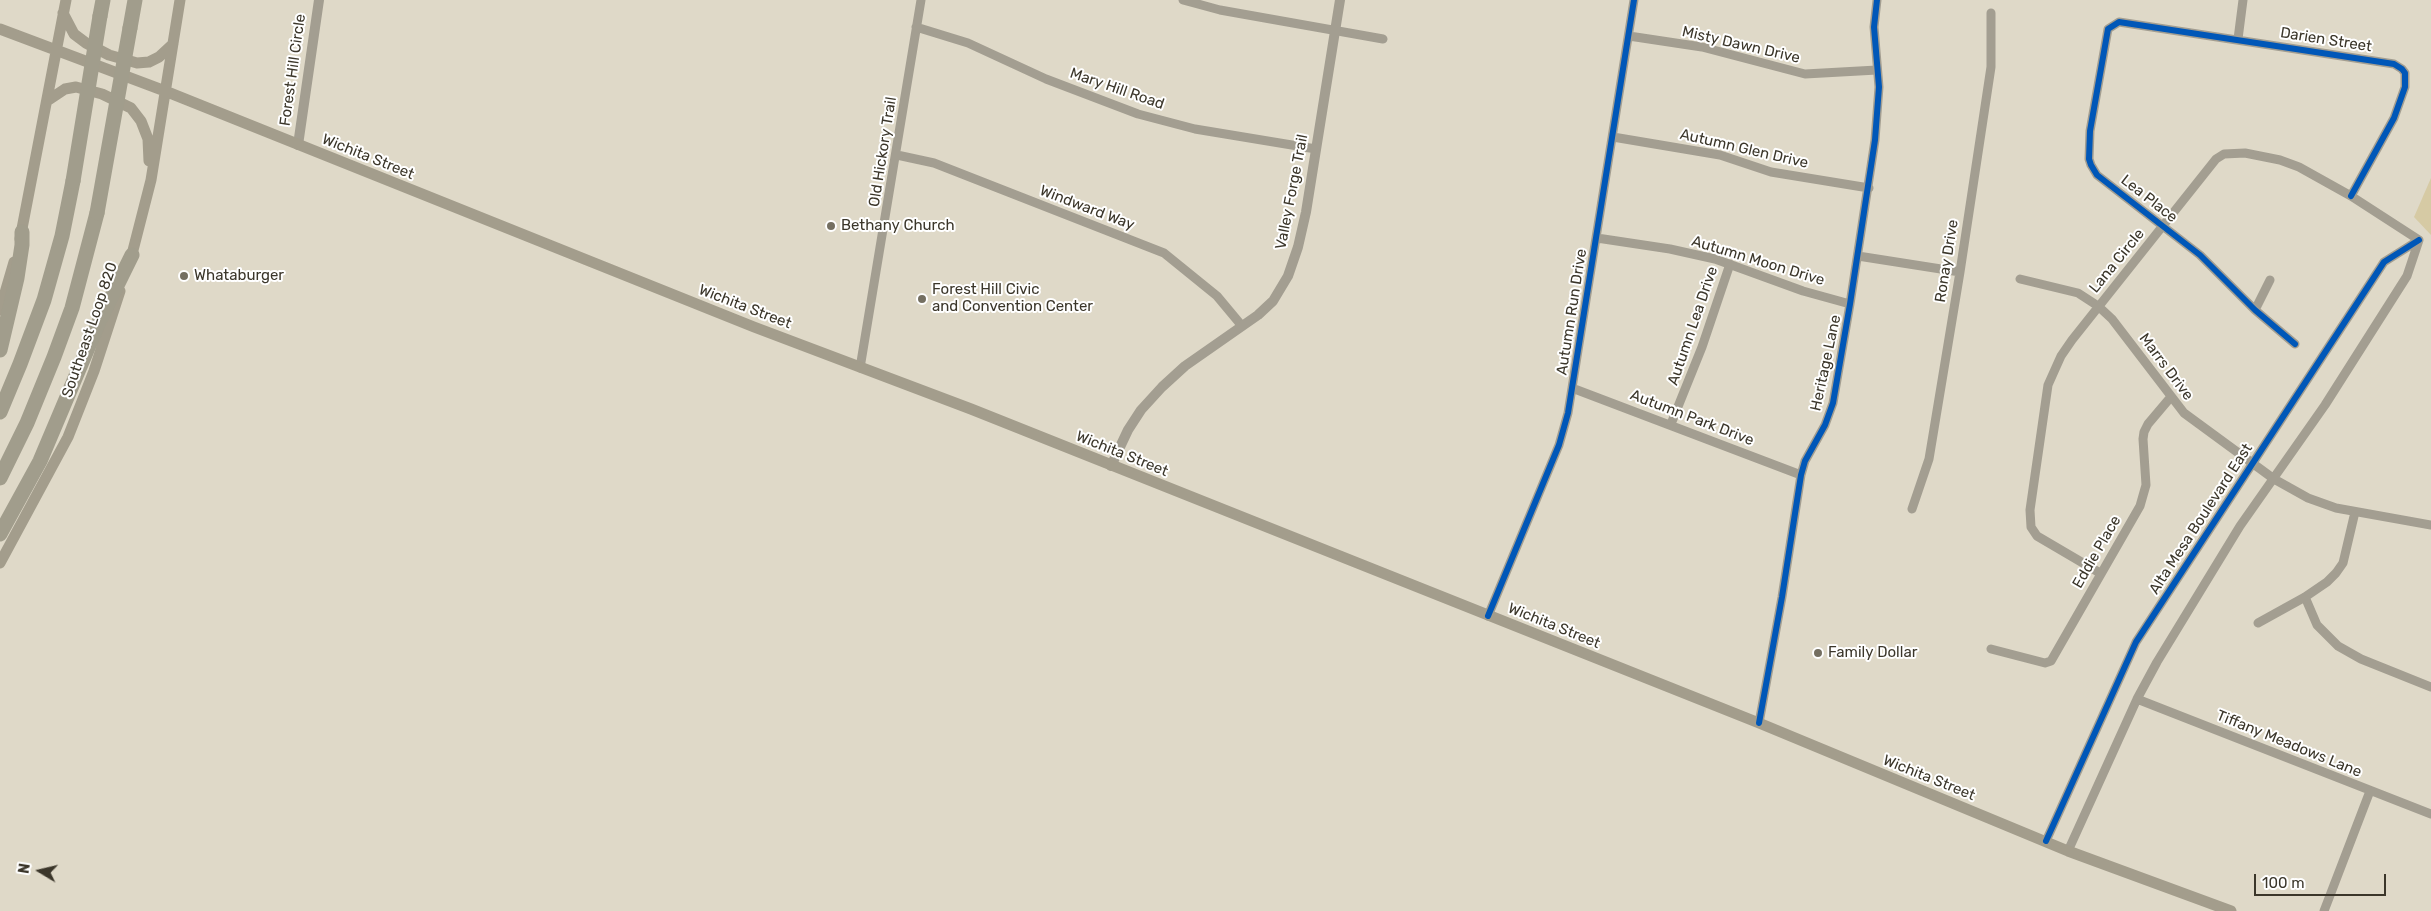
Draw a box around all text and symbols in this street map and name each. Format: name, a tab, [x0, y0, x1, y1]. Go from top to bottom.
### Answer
street label: Forest Hill Circle	[276, 13, 310, 127]
street label: Misty Dawn Drive	[1680, 23, 1802, 67]
street label: Darien Street	[2279, 24, 2373, 56]
street label: Mary Hill Road	[1067, 64, 1167, 114]
street label: Old Hickory Trail	[865, 96, 901, 208]
street label: Autumn Glen Drive	[1678, 125, 1810, 173]
street label: Wichita Street	[319, 130, 417, 184]
street label: Valley Forge Trail	[1272, 133, 1312, 251]
street label: Lea Place	[2117, 171, 2181, 227]
street label: Windward Way	[1037, 182, 1137, 234]
place label: Bethany Church	[841, 217, 955, 235]
street label: Ronay Drive	[1932, 218, 1962, 304]
marker: Bethany Church	[825, 220, 837, 232]
street label: Lana Circle	[2086, 225, 2148, 297]
street label: Autumn Moon Drive	[1689, 232, 1827, 290]
street label: Autumn Run Drive	[1553, 248, 1591, 376]
street label: Southeast Loop 820	[58, 260, 122, 400]
street label: Autumn Lea Drive	[1664, 264, 1722, 388]
place label: Whataburger	[194, 267, 284, 285]
marker: Whataburger	[178, 270, 190, 282]
street label: Wichita Street	[696, 281, 794, 333]
place label: Forest Hill Civic and Convention Center	[932, 281, 1093, 316]
marker: Forest Hill Civic and Convention Center	[916, 293, 928, 305]
street label: Heritage Lane	[1807, 313, 1845, 413]
street label: Marrs Drive	[2135, 330, 2197, 404]
street label: Autumn Park Drive	[1628, 386, 1756, 450]
street label: Wichita Street	[1073, 427, 1171, 481]
street label: Alta Mesa Boulevard East	[2145, 440, 2257, 598]
street label: Eddie Place	[2069, 513, 2125, 591]
street label: Wichita Street	[1505, 599, 1603, 653]
place label: Family Dollar	[1828, 644, 1917, 662]
marker: Family Dollar	[1812, 647, 1824, 659]
street label: Tiffany Meadows Lane	[2214, 707, 2364, 781]
street label: Wichita Street	[1880, 751, 1978, 805]
north arrow	[15, 846, 65, 896]
text: N	[16, 862, 34, 875]
scale bar	[2256, 864, 2388, 896]
text: 100 m	[2262, 874, 2304, 892]

